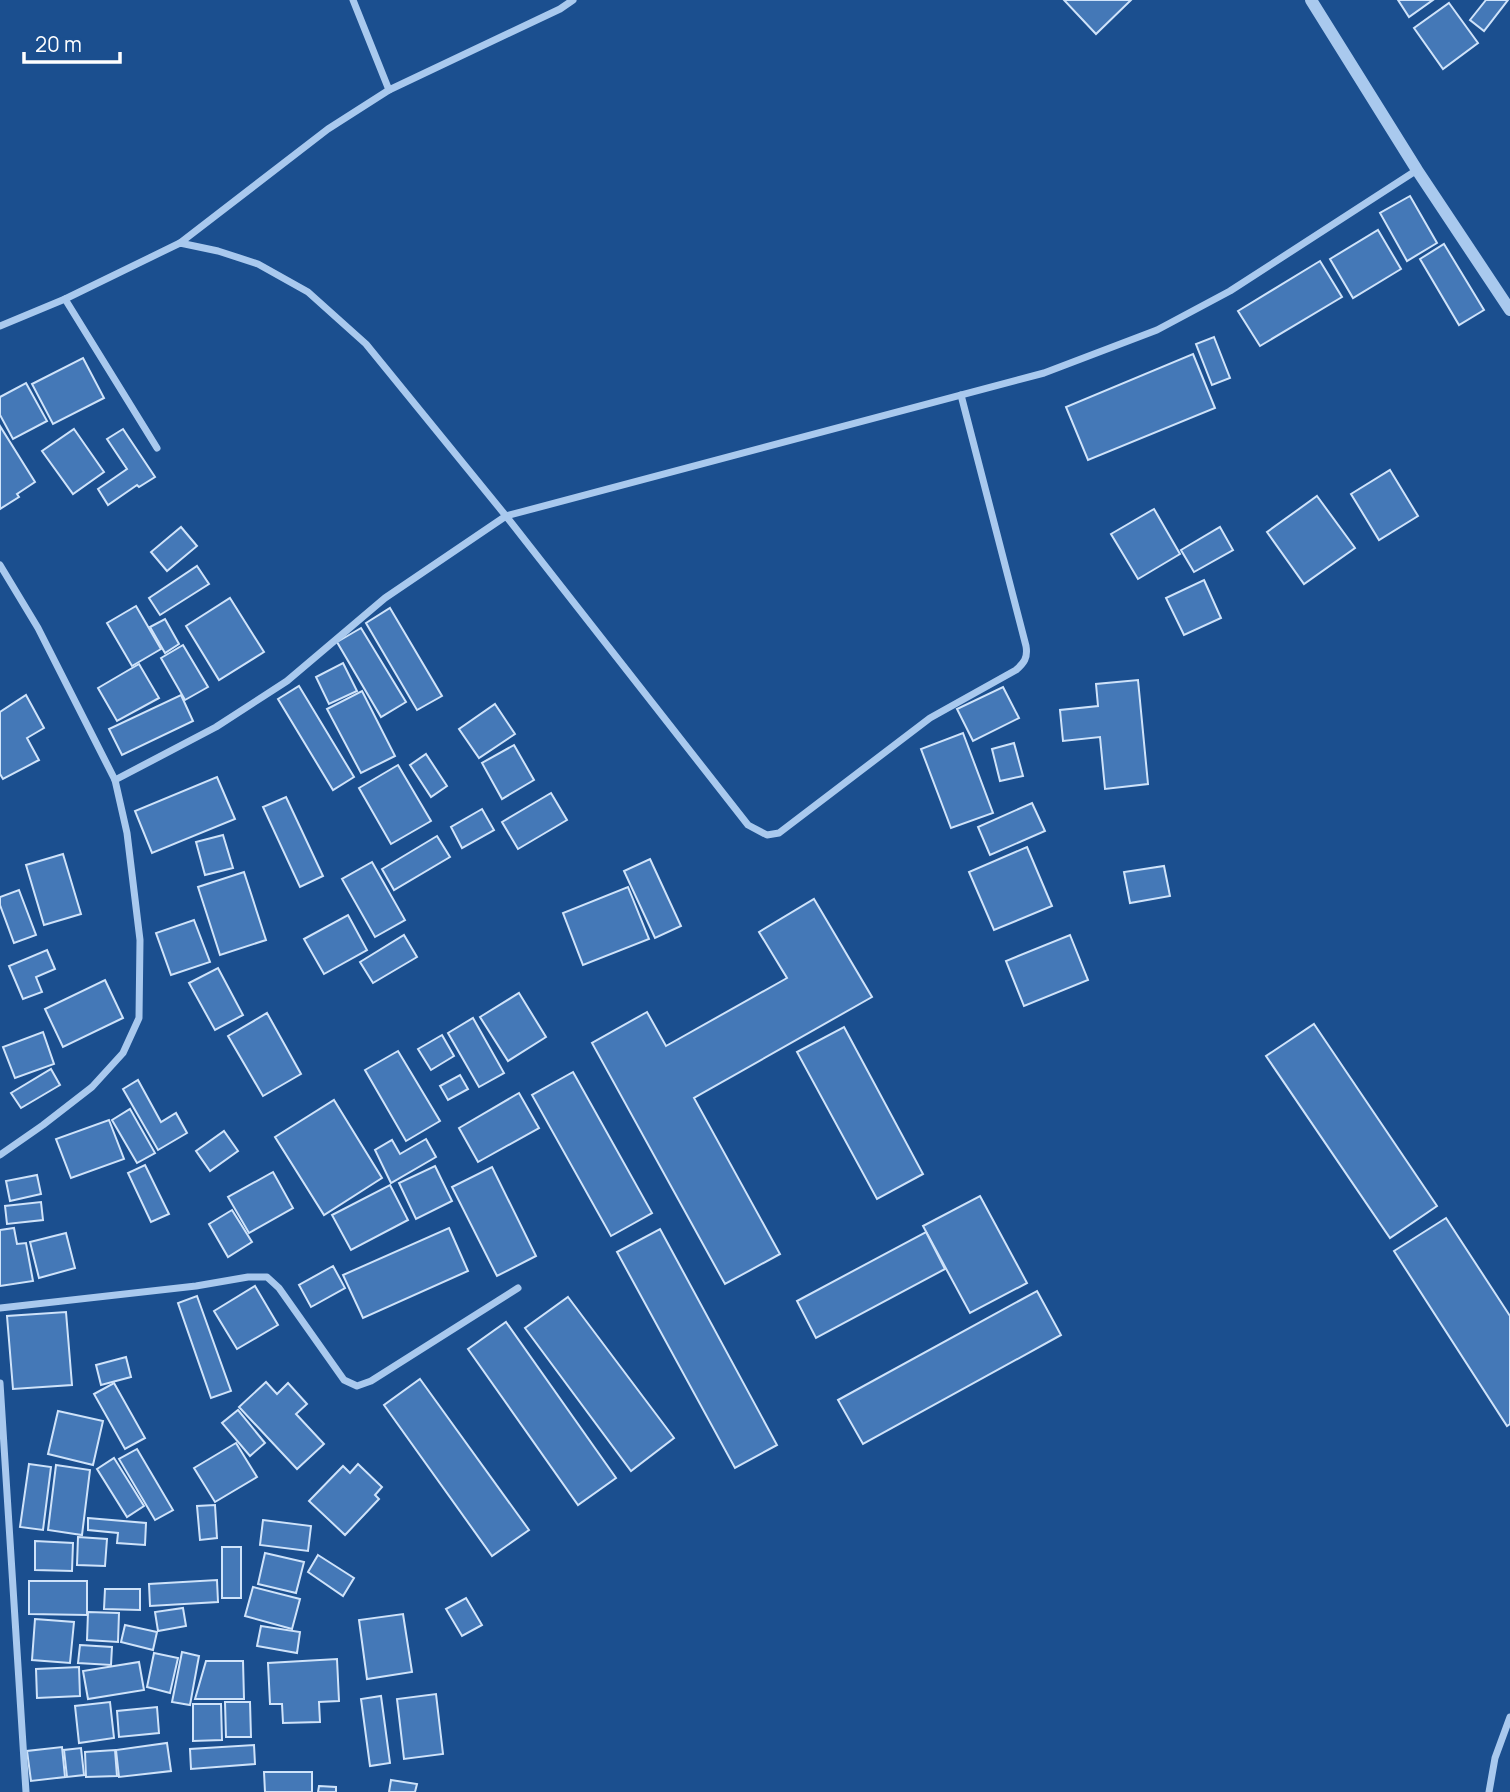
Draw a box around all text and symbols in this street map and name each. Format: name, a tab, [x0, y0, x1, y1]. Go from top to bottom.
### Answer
scale bar	[24, 21, 121, 65]
text: 20 m	[35, 30, 82, 58]

